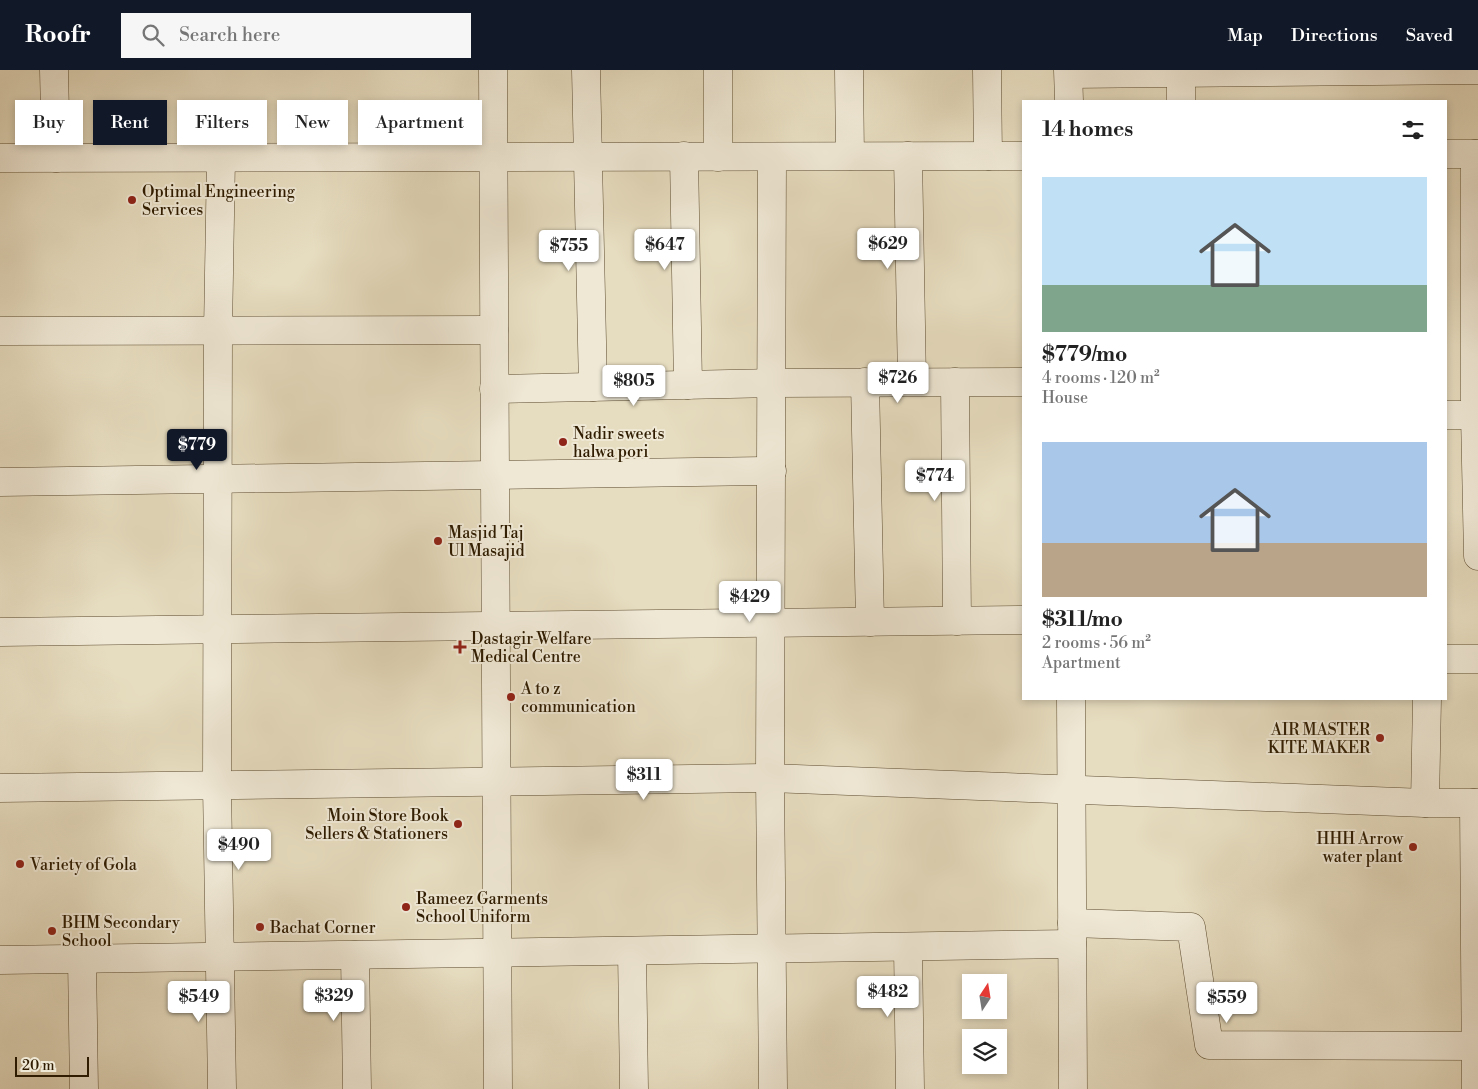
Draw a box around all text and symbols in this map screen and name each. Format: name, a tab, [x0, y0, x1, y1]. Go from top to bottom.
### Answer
search box	[121, 13, 471, 58]
text: Roofr	[25, 20, 91, 50]
icon: search	[139, 21, 167, 49]
text: Search here	[179, 23, 280, 47]
text: Map	[1227, 24, 1263, 47]
text: Directions	[1291, 24, 1378, 47]
text: Saved	[1406, 24, 1453, 47]
chip: Buy	[15, 100, 83, 145]
chip: Rent	[93, 100, 167, 145]
chip: Filters	[177, 100, 267, 145]
chip: New	[277, 100, 348, 145]
chip: Apartment	[358, 100, 482, 145]
icon: filters	[1399, 116, 1427, 144]
text: 14 homes	[1042, 117, 1133, 143]
place label: Optimal Engineering Services	[142, 182, 296, 220]
marker: Optimal Engineering Services	[126, 194, 138, 206]
icon: home	[1190, 210, 1280, 300]
pin: $647	[635, 228, 695, 271]
pin: $629	[858, 228, 918, 270]
pin: $755	[539, 230, 599, 272]
text: $629	[868, 234, 908, 254]
text: $647	[645, 235, 685, 255]
text: $755	[550, 236, 588, 256]
text: $779/mo	[1042, 342, 1127, 368]
pin: $726	[868, 362, 928, 404]
pin: $805	[604, 364, 664, 407]
text: $726	[879, 368, 917, 388]
text: 4 rooms · 120 m²	[1042, 368, 1160, 388]
text: $805	[613, 371, 655, 391]
text: House	[1042, 388, 1088, 408]
place label: Nadir sweets halwa pori	[573, 424, 664, 462]
pin: $779	[167, 428, 227, 471]
text: $779	[178, 435, 216, 455]
marker: Nadir sweets halwa pori	[557, 436, 569, 448]
pin: $774	[905, 460, 965, 502]
text: $774	[916, 466, 954, 486]
icon: home	[1190, 475, 1280, 565]
place label: Masjid Taj Ul Masajid	[448, 523, 525, 561]
marker: Masjid Taj Ul Masajid	[432, 535, 444, 547]
pin: $429	[720, 580, 780, 623]
text: $429	[730, 587, 770, 607]
text: $311/mo	[1042, 607, 1123, 633]
place label: Dastagir Welfare Medical Centre	[471, 629, 592, 667]
text: 2 rooms · 56 m²	[1042, 633, 1151, 653]
marker: Dastagir Welfare Medical Centre	[453, 640, 467, 654]
text: Apartment	[1042, 653, 1121, 673]
place label: A to z communication	[520, 679, 636, 717]
marker: A to z communication	[505, 691, 517, 703]
place label: AIR MASTER KITE MAKER	[1268, 720, 1371, 758]
marker: AIR MASTER KITE MAKER	[1374, 732, 1386, 744]
pin: $311	[614, 758, 674, 801]
text: $311	[627, 765, 661, 785]
place label: Moin Store Book Sellers & Stationers	[305, 806, 450, 844]
marker: Moin Store Book Sellers & Stationers	[452, 818, 464, 830]
pin: $490	[209, 828, 269, 871]
place label: HHH Arrow water plant	[1317, 829, 1404, 867]
text: $490	[218, 835, 260, 855]
marker: HHH Arrow water plant	[1407, 841, 1419, 853]
place label: Variety of Gola	[29, 855, 138, 875]
marker: Variety of Gola	[14, 858, 26, 870]
place label: Rameez Garments School Uniform	[416, 889, 548, 927]
marker: Rameez Garments School Uniform	[400, 901, 412, 913]
place label: BHM Secondary School	[61, 913, 180, 951]
place label: Bachat Corner	[269, 918, 376, 938]
marker: Bachat Corner	[254, 921, 266, 933]
marker: BHM Secondary School	[46, 925, 58, 937]
north arrow	[962, 974, 1008, 1019]
map controls	[962, 974, 1007, 1074]
pin: $482	[858, 976, 918, 1018]
pin: $549	[169, 980, 229, 1023]
pin: $329	[304, 980, 364, 1022]
text: $482	[868, 982, 908, 1002]
pin: $559	[1197, 982, 1257, 1024]
text: $329	[314, 986, 354, 1006]
text: $549	[179, 987, 219, 1007]
text: $559	[1207, 988, 1247, 1008]
button: layers	[962, 1029, 1007, 1074]
scale bar	[15, 1054, 89, 1077]
text: 20 m	[22, 1057, 54, 1075]

